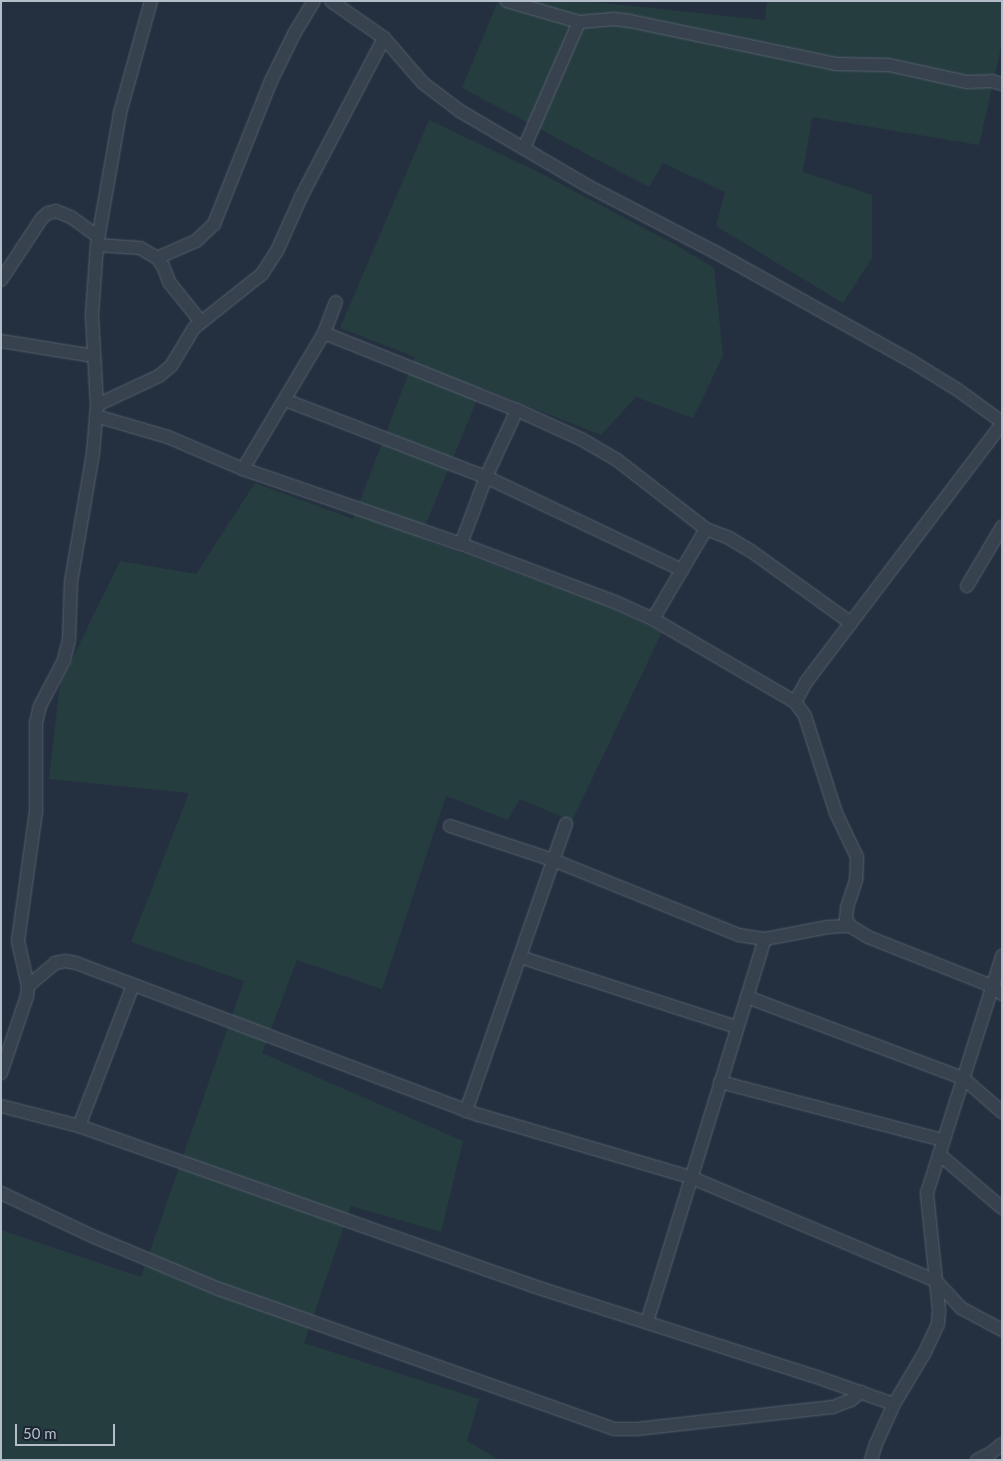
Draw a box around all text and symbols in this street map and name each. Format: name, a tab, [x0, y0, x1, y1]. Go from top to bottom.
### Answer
scale bar	[18, 1414, 118, 1446]
text: 50 m	[23, 1424, 57, 1442]

